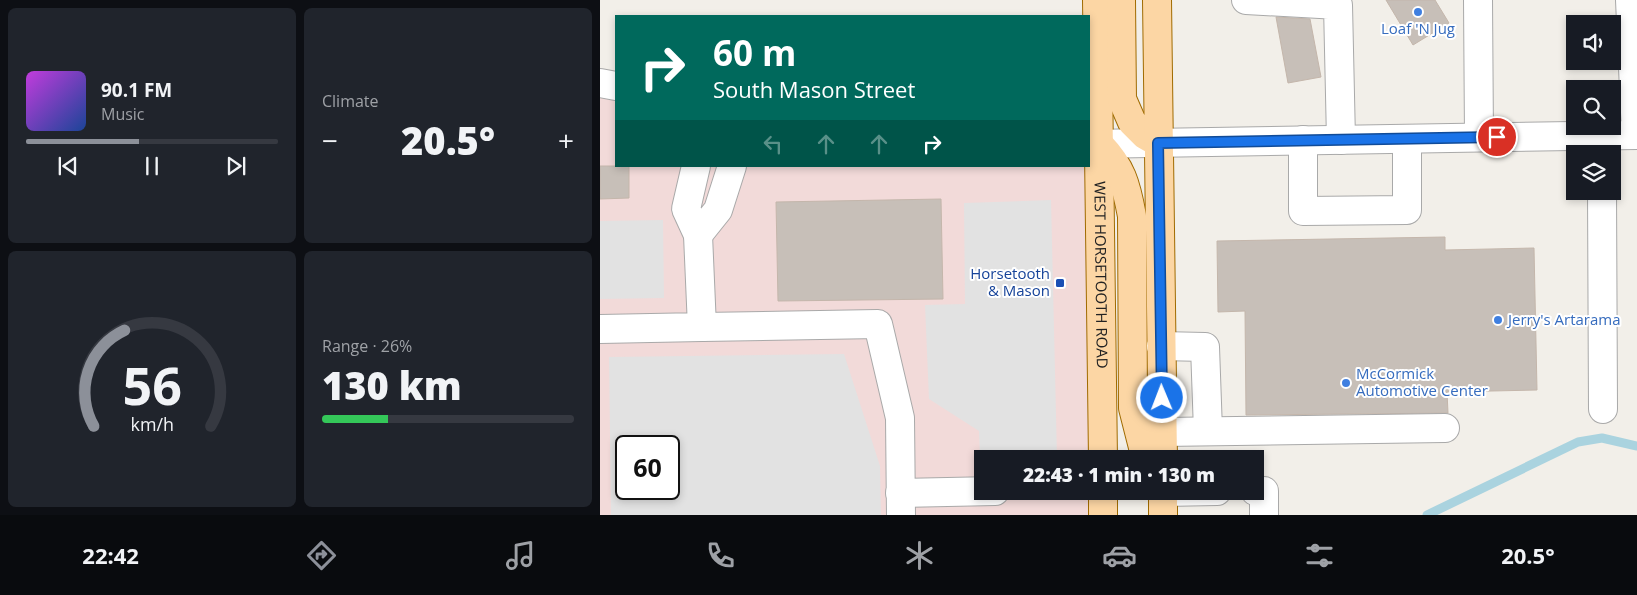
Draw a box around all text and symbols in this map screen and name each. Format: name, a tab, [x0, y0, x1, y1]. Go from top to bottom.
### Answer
marker: Loaf 'N Jug	[1412, 6, 1424, 18]
map controls	[1566, 15, 1621, 200]
button: sound	[1566, 15, 1621, 70]
place label: Loaf 'N Jug	[1381, 18, 1455, 38]
text: 60 m	[713, 29, 796, 76]
icon: right	[630, 35, 695, 100]
text: South Mason Street	[713, 74, 915, 104]
text: 90.1 FM	[101, 77, 172, 103]
button: search	[1566, 80, 1621, 135]
text: Climate	[322, 90, 379, 112]
text: Music	[101, 103, 145, 125]
text: 20.5°	[401, 114, 495, 166]
pin	[1476, 116, 1518, 158]
text: −	[322, 121, 338, 159]
text: +	[558, 121, 574, 159]
icon: arrive	[1483, 123, 1511, 151]
icon: left	[759, 130, 787, 158]
icon: ahead	[812, 130, 840, 158]
icon: ahead	[865, 130, 893, 158]
icon: right	[918, 130, 946, 158]
button: layers	[1566, 145, 1621, 200]
icon: previous	[54, 152, 82, 180]
icon: pause	[138, 152, 166, 180]
icon: next	[222, 152, 250, 180]
street label: WEST HORSETOOTH ROAD	[1090, 181, 1113, 369]
place label: Horsetooth & Mason	[970, 263, 1050, 300]
marker: Horsetooth & Mason	[1054, 277, 1066, 289]
place label: Jerry's Artarama	[1506, 309, 1621, 329]
marker: Jerry's Artarama	[1492, 314, 1504, 326]
text: Range · 26%	[322, 335, 412, 357]
text: 56	[122, 349, 182, 420]
text: 130 km	[322, 359, 462, 411]
place label: McCormick Automotive Center	[1356, 363, 1488, 400]
position arrow	[1135, 371, 1187, 423]
marker: McCormick Automotive Center	[1340, 377, 1352, 389]
text: km/h	[130, 412, 174, 436]
speed limit sign: 60	[615, 435, 680, 500]
text: 22:43 · 1 min · 130 m	[1023, 462, 1215, 488]
icon: directions	[304, 538, 339, 573]
icon: music	[503, 538, 538, 573]
icon: phone	[703, 538, 738, 573]
icon: climate	[902, 538, 937, 573]
icon: car	[1102, 538, 1137, 573]
icon: filters	[1302, 538, 1337, 573]
text: 22:42	[82, 540, 139, 570]
text: 20.5°	[1501, 540, 1555, 570]

